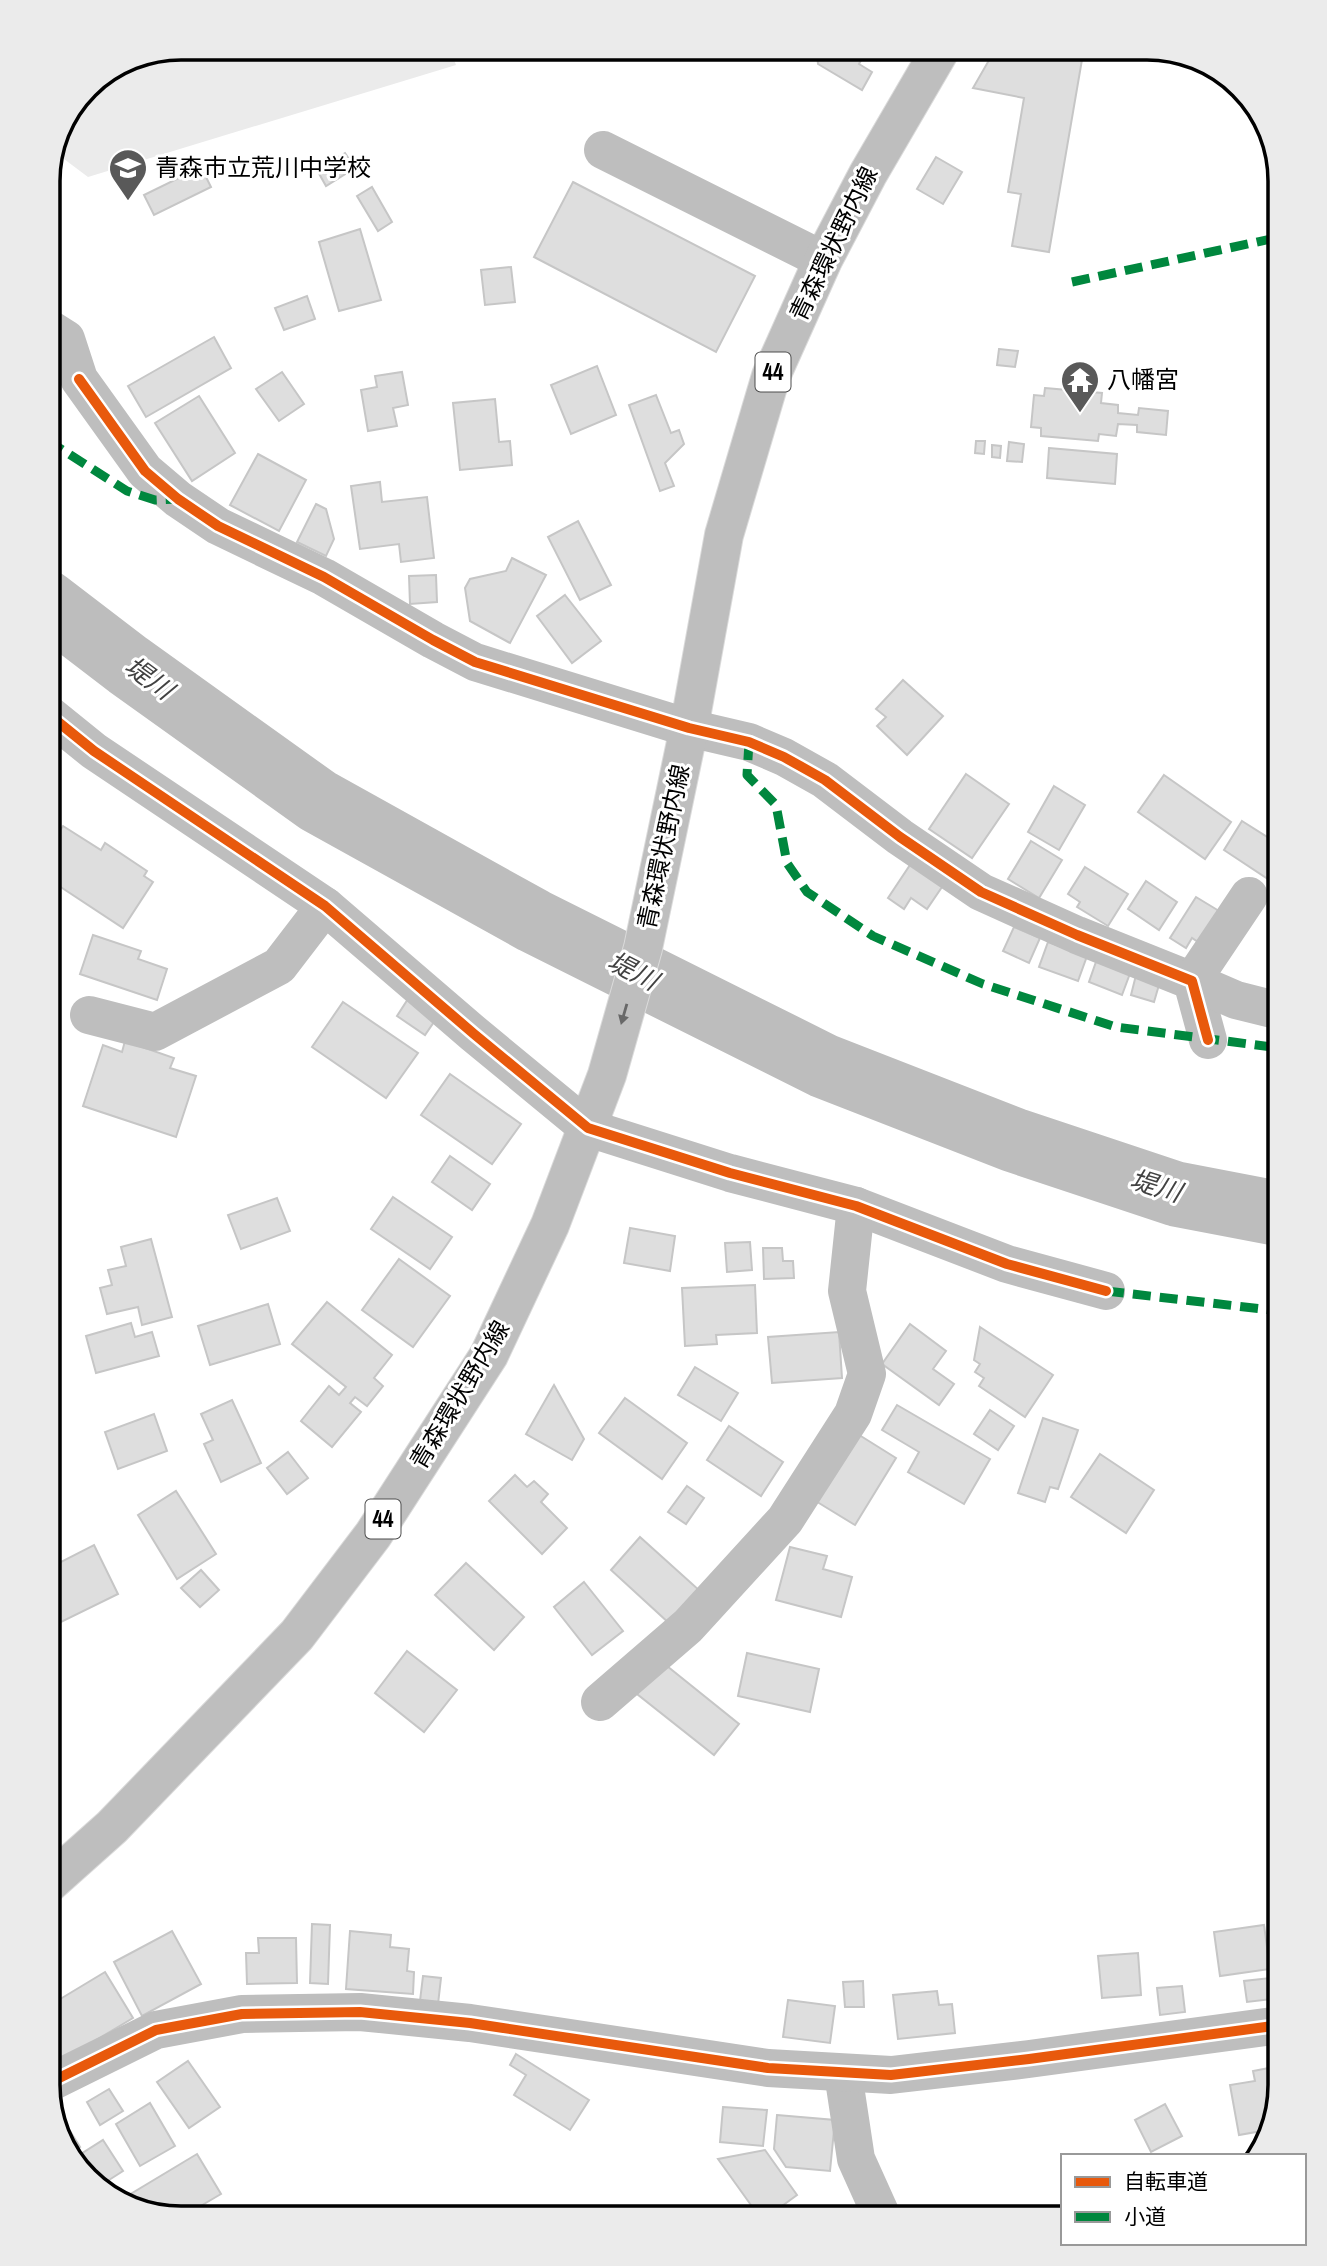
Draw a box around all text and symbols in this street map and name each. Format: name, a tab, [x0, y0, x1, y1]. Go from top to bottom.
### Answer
school or university icon: 青森市立荒川中学校	[107, 147, 149, 202]
place label: 青森市立荒川中学校	[155, 151, 371, 183]
street label: 青森環状野内線	[782, 161, 884, 326]
road number: 44	[756, 352, 790, 392]
temple icon: 八幡宮	[1059, 359, 1101, 414]
place label: 八幡宮	[1107, 363, 1179, 395]
water label: 堤川	[118, 648, 183, 709]
street label: 青森環状野内線	[630, 761, 696, 932]
water label: 堤川	[602, 943, 667, 999]
one-way arrow	[619, 1004, 629, 1025]
water label: 堤川	[1126, 1161, 1189, 1211]
street label: 青森環状野内線	[402, 1314, 516, 1475]
road number: 44	[366, 1500, 400, 1538]
legend	[1061, 2154, 1306, 2245]
text: 自転車道	[1124, 2167, 1208, 2196]
text: 小道	[1124, 2202, 1166, 2231]

